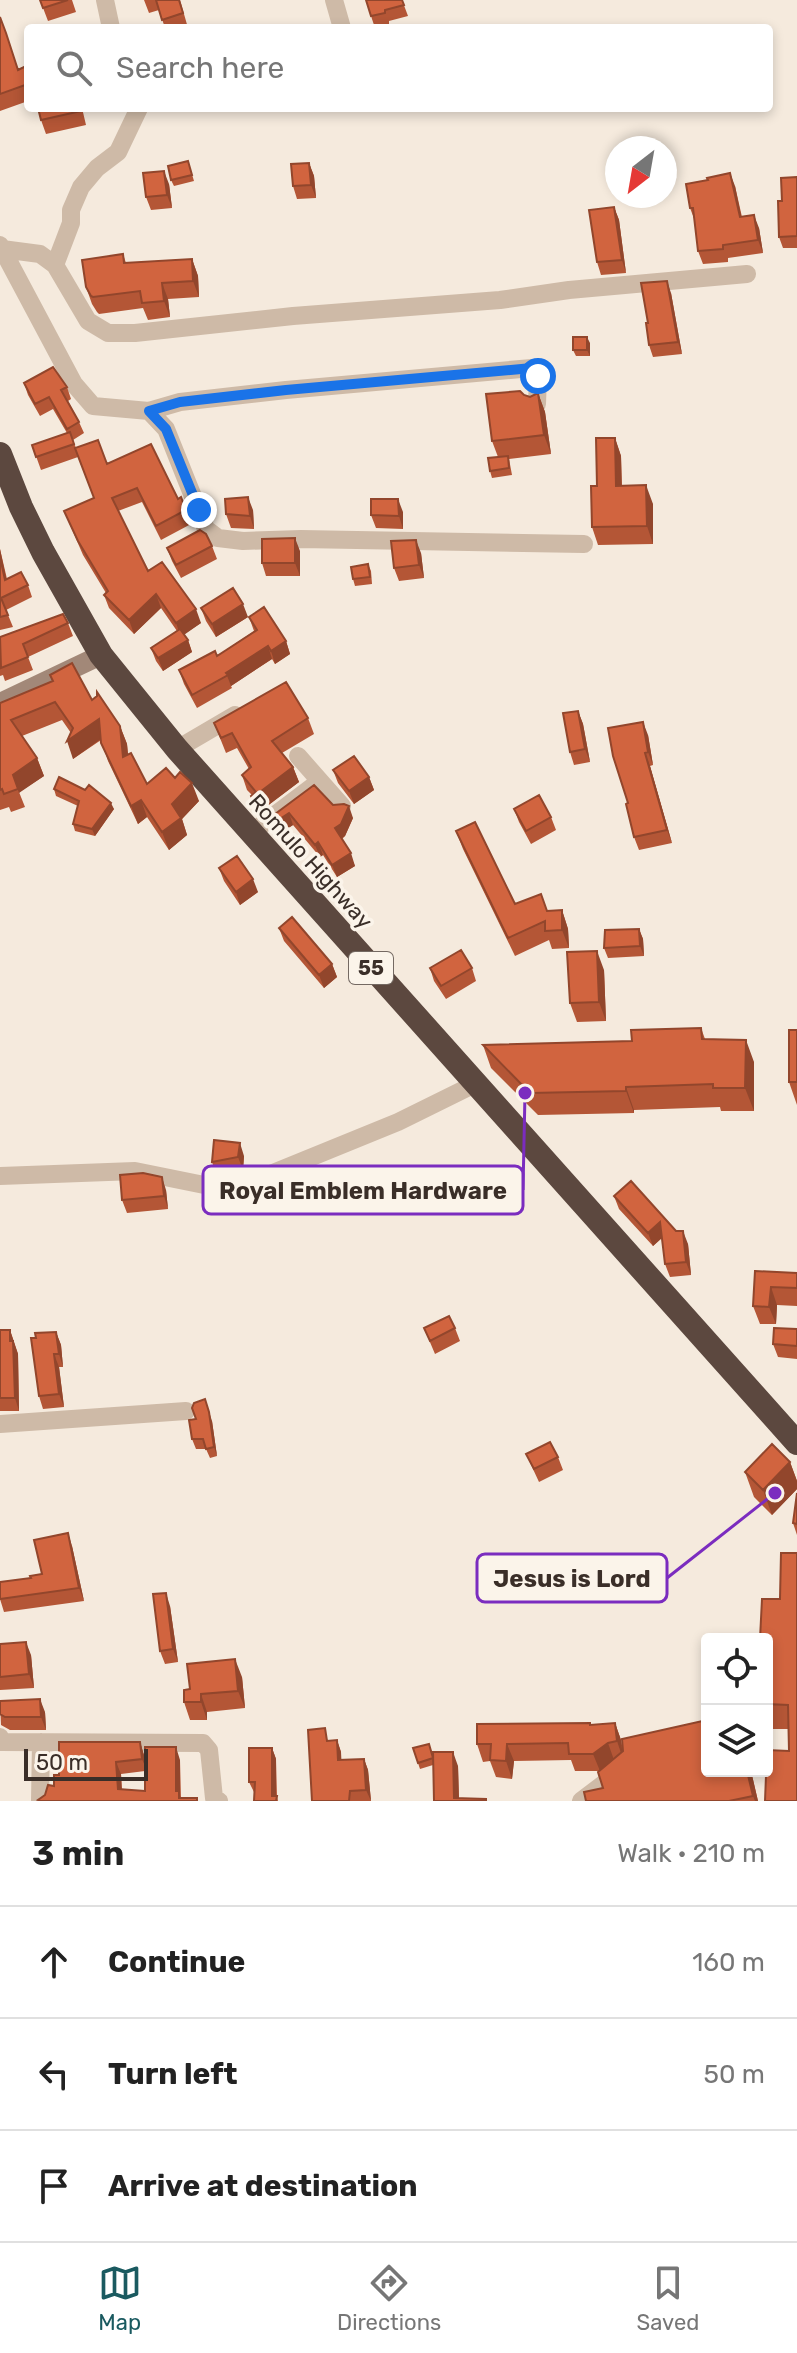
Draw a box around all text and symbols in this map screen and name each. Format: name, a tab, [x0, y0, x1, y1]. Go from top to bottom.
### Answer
search box	[24, 24, 773, 112]
icon: search	[52, 46, 96, 90]
text: Search here	[116, 50, 284, 86]
north arrow	[605, 136, 677, 208]
route start	[520, 358, 556, 394]
route end	[181, 492, 217, 528]
street label: Romulo Highway	[243, 788, 378, 934]
road number: 55	[349, 952, 393, 984]
callout: Royal Emblem Hardware	[203, 1166, 523, 1214]
text: Royal Emblem Hardware	[219, 1177, 507, 1205]
callout: Jesus is Lord	[477, 1554, 667, 1602]
text: Jesus is Lord	[493, 1565, 651, 1593]
map controls	[701, 1633, 773, 1777]
button: locate	[701, 1633, 773, 1705]
button: layers	[701, 1705, 773, 1777]
scale bar	[24, 1745, 148, 1781]
text: 50 m	[36, 1749, 88, 1776]
text: 3 min	[32, 1833, 124, 1874]
text: Walk · 210 m	[617, 1838, 765, 1869]
icon: ahead	[32, 1940, 76, 1984]
text: Continue	[108, 1944, 245, 1980]
text: 160 m	[692, 1947, 765, 1978]
icon: left	[32, 2052, 76, 2096]
text: Turn left	[108, 2056, 238, 2092]
text: 50 m	[704, 2059, 765, 2090]
icon: arrive	[32, 2164, 76, 2208]
text: Arrive at destination	[108, 2168, 418, 2204]
tab: Map	[98, 2261, 142, 2336]
tab: Directions	[337, 2261, 441, 2336]
tab: Saved	[637, 2261, 699, 2336]

